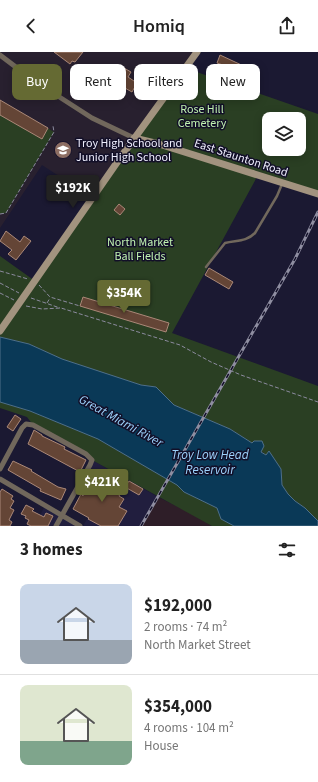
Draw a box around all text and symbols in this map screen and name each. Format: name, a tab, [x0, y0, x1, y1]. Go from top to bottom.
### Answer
text: Homiq	[133, 14, 185, 39]
icon: back	[20, 15, 42, 37]
icon: share	[276, 15, 298, 37]
chip: Buy	[12, 64, 62, 100]
chip: Rent	[70, 64, 126, 100]
chip: Filters	[134, 64, 198, 100]
chip: New	[206, 64, 260, 100]
park label: Rose Hill Cemetery	[178, 101, 227, 132]
map controls	[262, 112, 306, 156]
button: layers	[262, 112, 306, 156]
place label: Troy High School and Junior High School	[76, 135, 182, 166]
street label: East Staunton Road	[192, 135, 290, 181]
school or university icon: Troy High School and Junior High School	[53, 140, 73, 160]
pin: $192K	[45, 175, 101, 209]
text: $192K	[55, 179, 91, 197]
park label: North Market Ball Fields	[107, 234, 173, 265]
pin: $354K	[96, 280, 152, 314]
text: $354K	[106, 284, 142, 302]
water label: Great Miami River	[76, 390, 167, 452]
water label: Troy Low Head Reservoir	[171, 446, 250, 479]
pin: $421K	[74, 469, 130, 503]
text: $421K	[84, 473, 120, 491]
text: 3 homes	[20, 538, 82, 562]
icon: filters	[276, 539, 298, 561]
text: $192,000	[144, 594, 212, 618]
icon: home	[52, 600, 100, 648]
text: 2 rooms · 74 m²	[144, 618, 227, 636]
text: North Market Street	[144, 636, 251, 654]
text: $354,000	[144, 695, 212, 719]
icon: home	[52, 701, 100, 749]
text: 4 rooms · 104 m²	[144, 719, 234, 737]
text: House	[144, 737, 179, 755]

